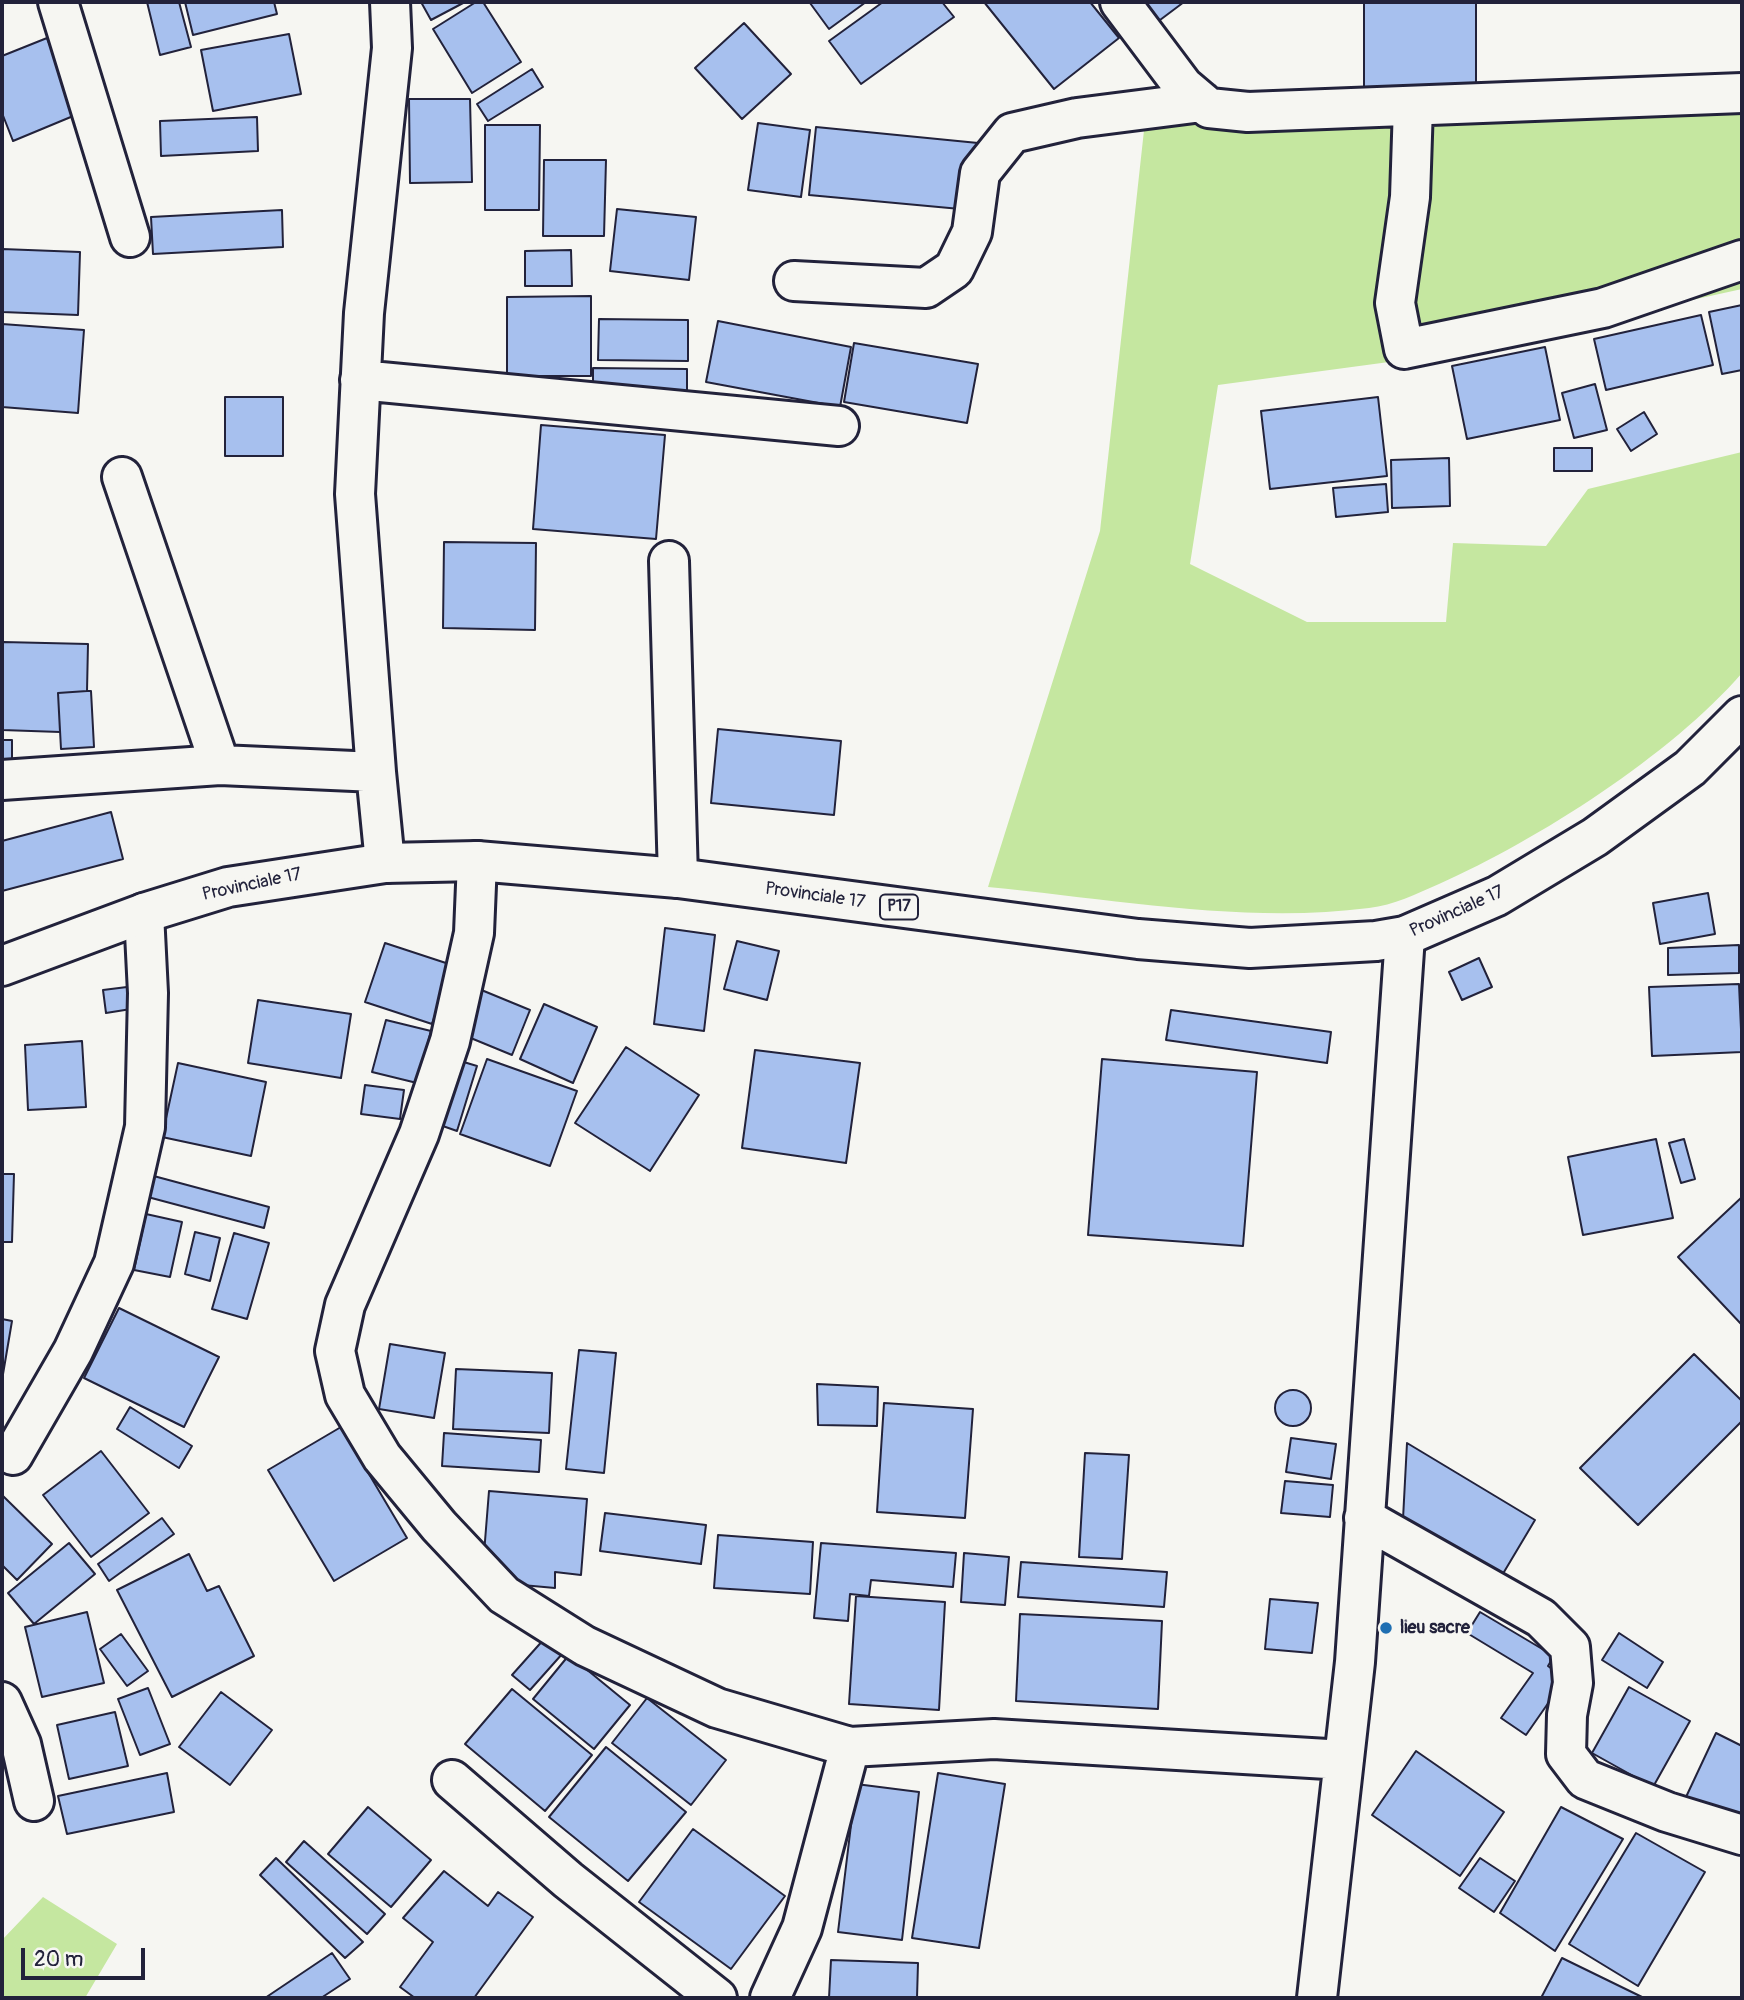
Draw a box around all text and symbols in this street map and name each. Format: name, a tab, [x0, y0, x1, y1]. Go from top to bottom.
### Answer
street label: Provinciale 17	[200, 864, 304, 906]
street label: Provinciale 17	[764, 878, 866, 914]
street label: Provinciale 17	[1406, 882, 1508, 942]
road number: P17	[880, 894, 918, 920]
place label: lieu sacre	[1400, 1617, 1470, 1639]
marker: lieu sacre	[1378, 1620, 1394, 1636]
scale bar	[24, 1934, 149, 1978]
text: 20 m	[34, 1946, 83, 1973]

